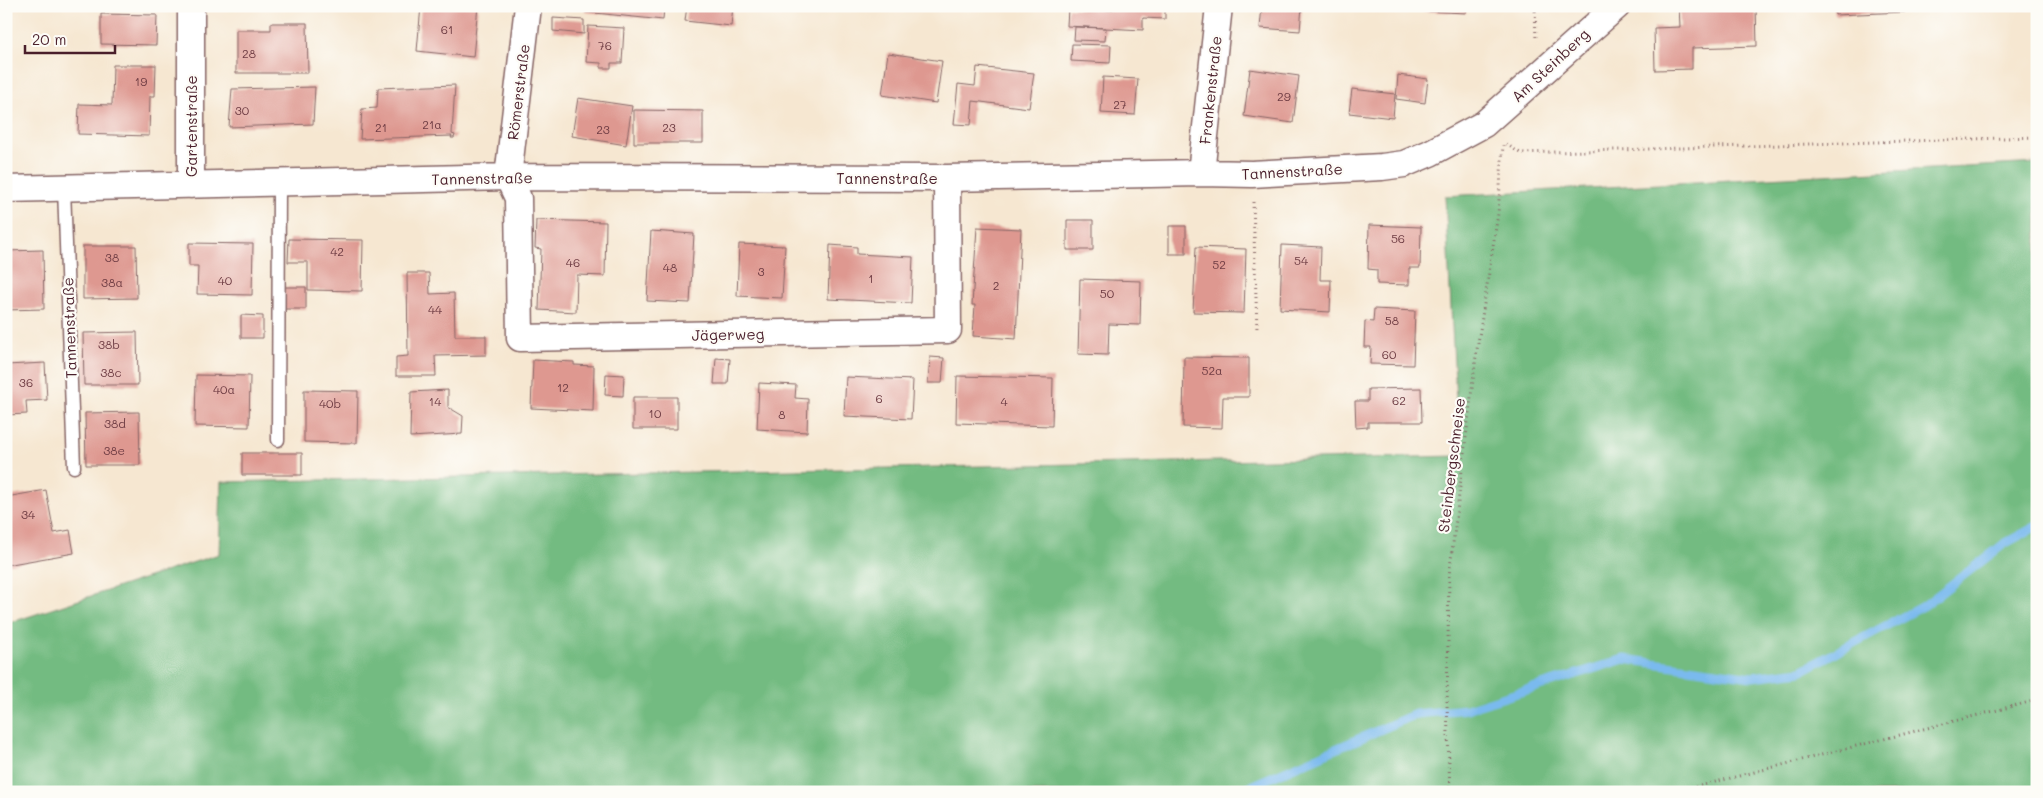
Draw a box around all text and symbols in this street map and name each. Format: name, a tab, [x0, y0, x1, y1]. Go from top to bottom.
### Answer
house number: 61	[441, 21, 453, 37]
scale bar	[25, 22, 115, 54]
street label: Am Steinberg	[1507, 24, 1593, 106]
text: 20 m	[32, 29, 66, 49]
street label: Frankenstraße	[1194, 35, 1226, 145]
house number: 76	[598, 37, 612, 53]
street label: Römerstraße	[502, 43, 534, 141]
house number: 28	[242, 45, 256, 61]
house number: 19	[135, 73, 147, 89]
street label: Gartenstraße	[181, 75, 201, 177]
house number: 29	[1277, 88, 1291, 104]
house number: 27	[1113, 96, 1127, 112]
house number: 30	[235, 102, 250, 118]
house number: 21a	[422, 116, 442, 132]
house number: 21	[375, 119, 387, 135]
house number: 23	[662, 119, 676, 135]
house number: 23	[596, 121, 610, 137]
street label: Tannenstraße	[1241, 158, 1343, 184]
street label: Tannenstraße	[431, 167, 533, 189]
street label: Tannenstraße	[836, 168, 938, 188]
house number: 56	[1391, 230, 1405, 246]
house number: 42	[330, 243, 344, 259]
house number: 38	[105, 249, 119, 265]
house number: 54	[1294, 252, 1308, 268]
house number: 46	[566, 254, 580, 270]
house number: 52	[1212, 256, 1226, 272]
house number: 48	[663, 259, 677, 275]
house number: 3	[757, 263, 765, 279]
house number: 1	[868, 270, 874, 286]
house number: 40	[218, 272, 233, 288]
house number: 38a	[101, 274, 123, 290]
street label: Tannenstraße	[57, 277, 81, 379]
house number: 2	[993, 277, 999, 293]
house number: 50	[1100, 285, 1115, 301]
house number: 44	[428, 301, 442, 317]
house number: 58	[1385, 312, 1399, 328]
street label: Jägerweg	[691, 323, 765, 345]
house number: 38b	[98, 336, 120, 352]
house number: 60	[1382, 346, 1397, 362]
house number: 52a	[1201, 362, 1223, 378]
house number: 38c	[100, 364, 122, 380]
house number: 36	[19, 374, 33, 390]
house number: 12	[557, 379, 569, 395]
house number: 40a	[213, 381, 235, 397]
house number: 6	[875, 390, 883, 406]
house number: 62	[1392, 392, 1406, 408]
house number: 14	[429, 393, 441, 409]
house number: 4	[1000, 393, 1008, 409]
house number: 40b	[319, 395, 341, 411]
street label: Steinbergschneise	[1433, 396, 1469, 534]
house number: 10	[649, 405, 662, 421]
house number: 8	[778, 406, 786, 422]
house number: 38d	[104, 415, 126, 431]
house number: 38e	[103, 442, 125, 458]
house number: 34	[21, 506, 35, 522]

